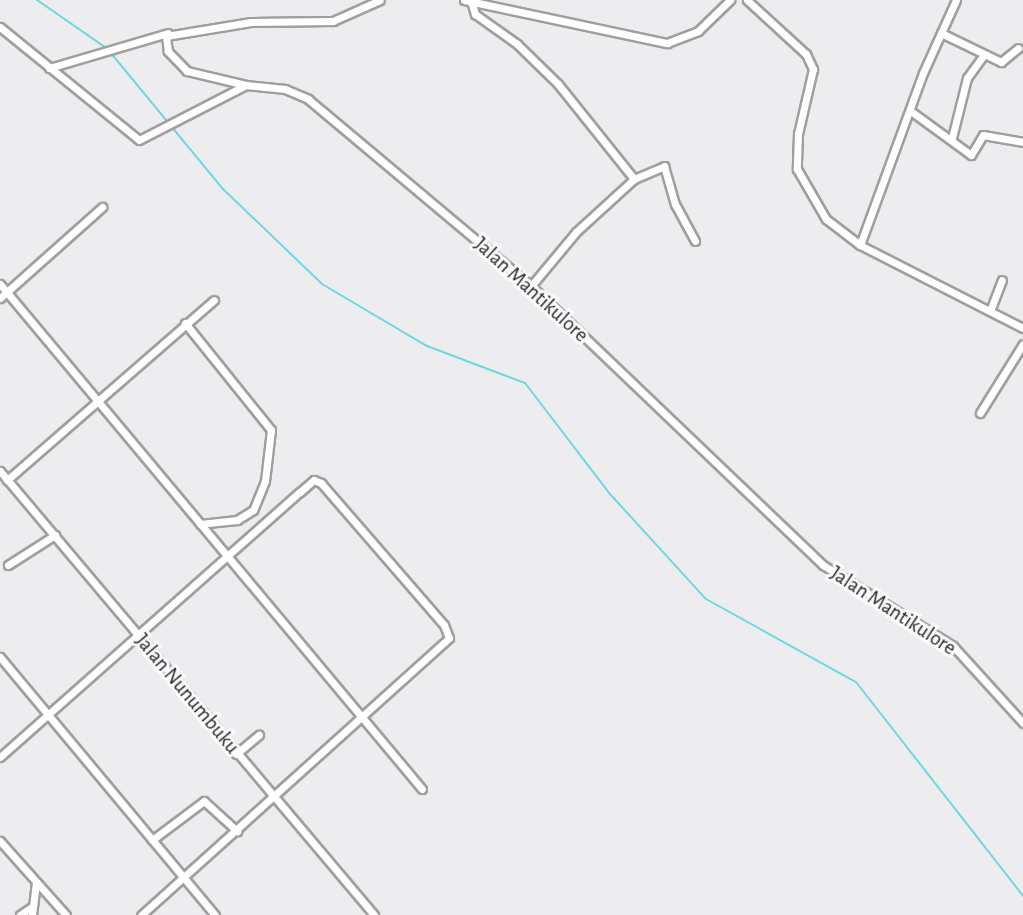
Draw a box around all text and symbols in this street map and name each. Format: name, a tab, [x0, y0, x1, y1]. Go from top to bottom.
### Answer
street label: Jalan Mantikulore	[469, 232, 593, 348]
street label: Jalan Mantikulore	[825, 561, 961, 661]
street label: Jalan Nunumbuku	[129, 629, 245, 759]

